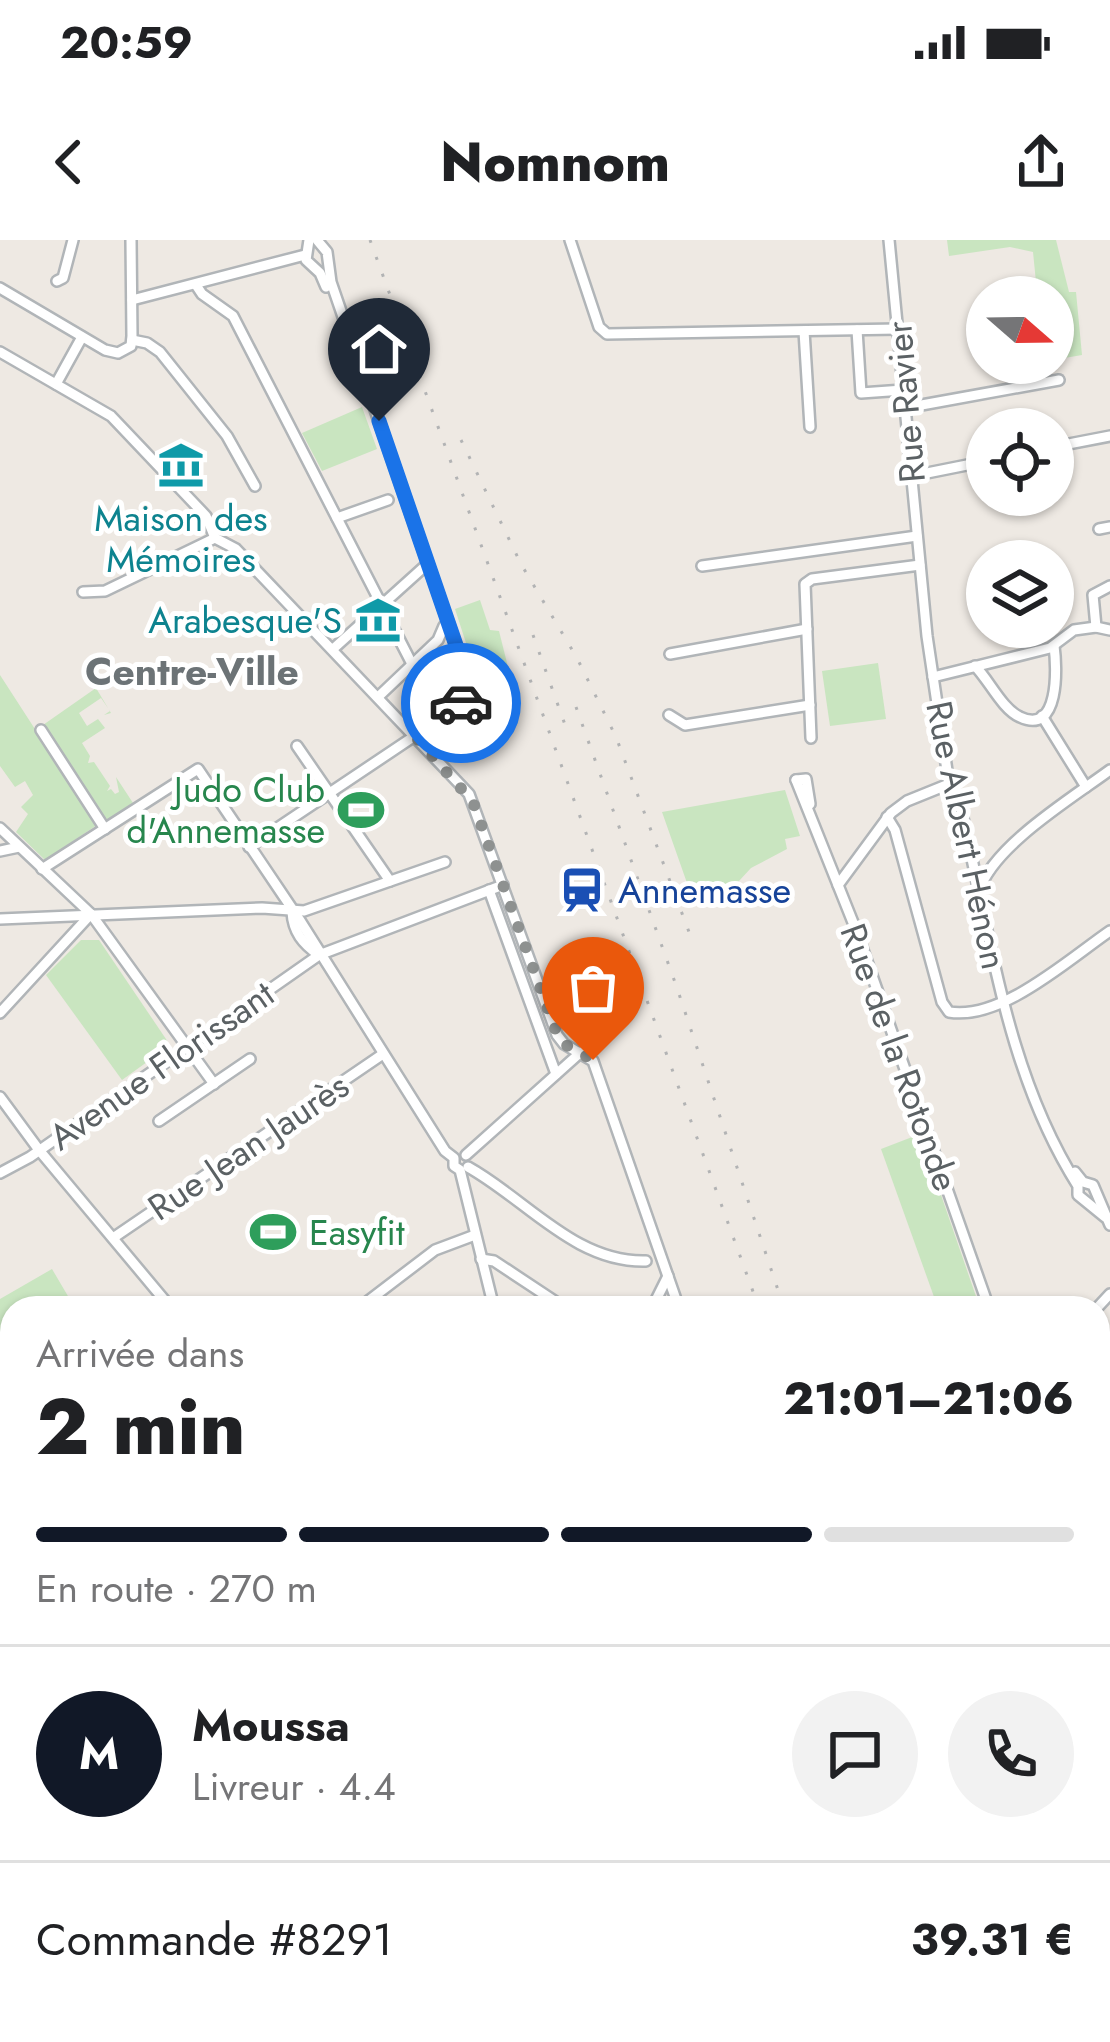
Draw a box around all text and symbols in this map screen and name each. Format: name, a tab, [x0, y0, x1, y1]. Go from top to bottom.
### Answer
text: 20:59	[60, 10, 193, 75]
text: Nomnom	[440, 123, 670, 201]
icon: back	[36, 129, 102, 195]
icon: share	[1008, 129, 1074, 195]
north arrow	[966, 276, 1074, 384]
map controls	[966, 276, 1074, 648]
pin	[328, 298, 430, 421]
icon: home	[346, 316, 412, 382]
street label: Rue Ravier	[872, 319, 938, 485]
button: locate	[966, 408, 1074, 516]
museum icon: Maison des Mémoires	[156, 440, 206, 490]
place label: Maison des Mémoires	[94, 492, 268, 585]
button: layers	[966, 540, 1074, 648]
place label: Arabesque'S	[148, 594, 342, 646]
museum icon: Arabesque'S	[353, 595, 403, 645]
district label: Centre-Ville	[85, 643, 299, 700]
courier	[401, 643, 521, 763]
icon: car	[428, 670, 494, 736]
street label: Rue Albert Hénon	[913, 696, 1021, 974]
place label: Judo Club d'Annemasse	[127, 763, 325, 856]
sports icon: Judo Club d'Annemasse	[336, 785, 386, 835]
place label: Annemasse	[618, 864, 791, 916]
station icon: Annemasse	[557, 865, 607, 915]
street label: Rue de la Rotonde	[828, 916, 972, 1198]
pin	[542, 937, 644, 1060]
icon: bag	[560, 955, 626, 1021]
street label: Avenue Florissant	[38, 968, 285, 1162]
street label: Rue Jean Jaurès	[137, 1059, 359, 1233]
place label: Easyfit	[309, 1206, 405, 1258]
sports icon: Easyfit	[248, 1207, 298, 1257]
text: Arrivée dans	[36, 1325, 244, 1382]
text: 21:01–21:06	[783, 1366, 1074, 1431]
text: 2 min	[36, 1371, 245, 1483]
text: En route · 270 m	[36, 1560, 317, 1617]
button: chat	[792, 1691, 918, 1817]
button: phone	[948, 1691, 1074, 1817]
text: Moussa	[192, 1693, 350, 1758]
text: M	[79, 1721, 119, 1786]
text: Livreur · 4.4	[192, 1758, 396, 1815]
text: Commande #8291	[36, 1907, 393, 1972]
text: 39.31 €	[911, 1907, 1074, 1972]

